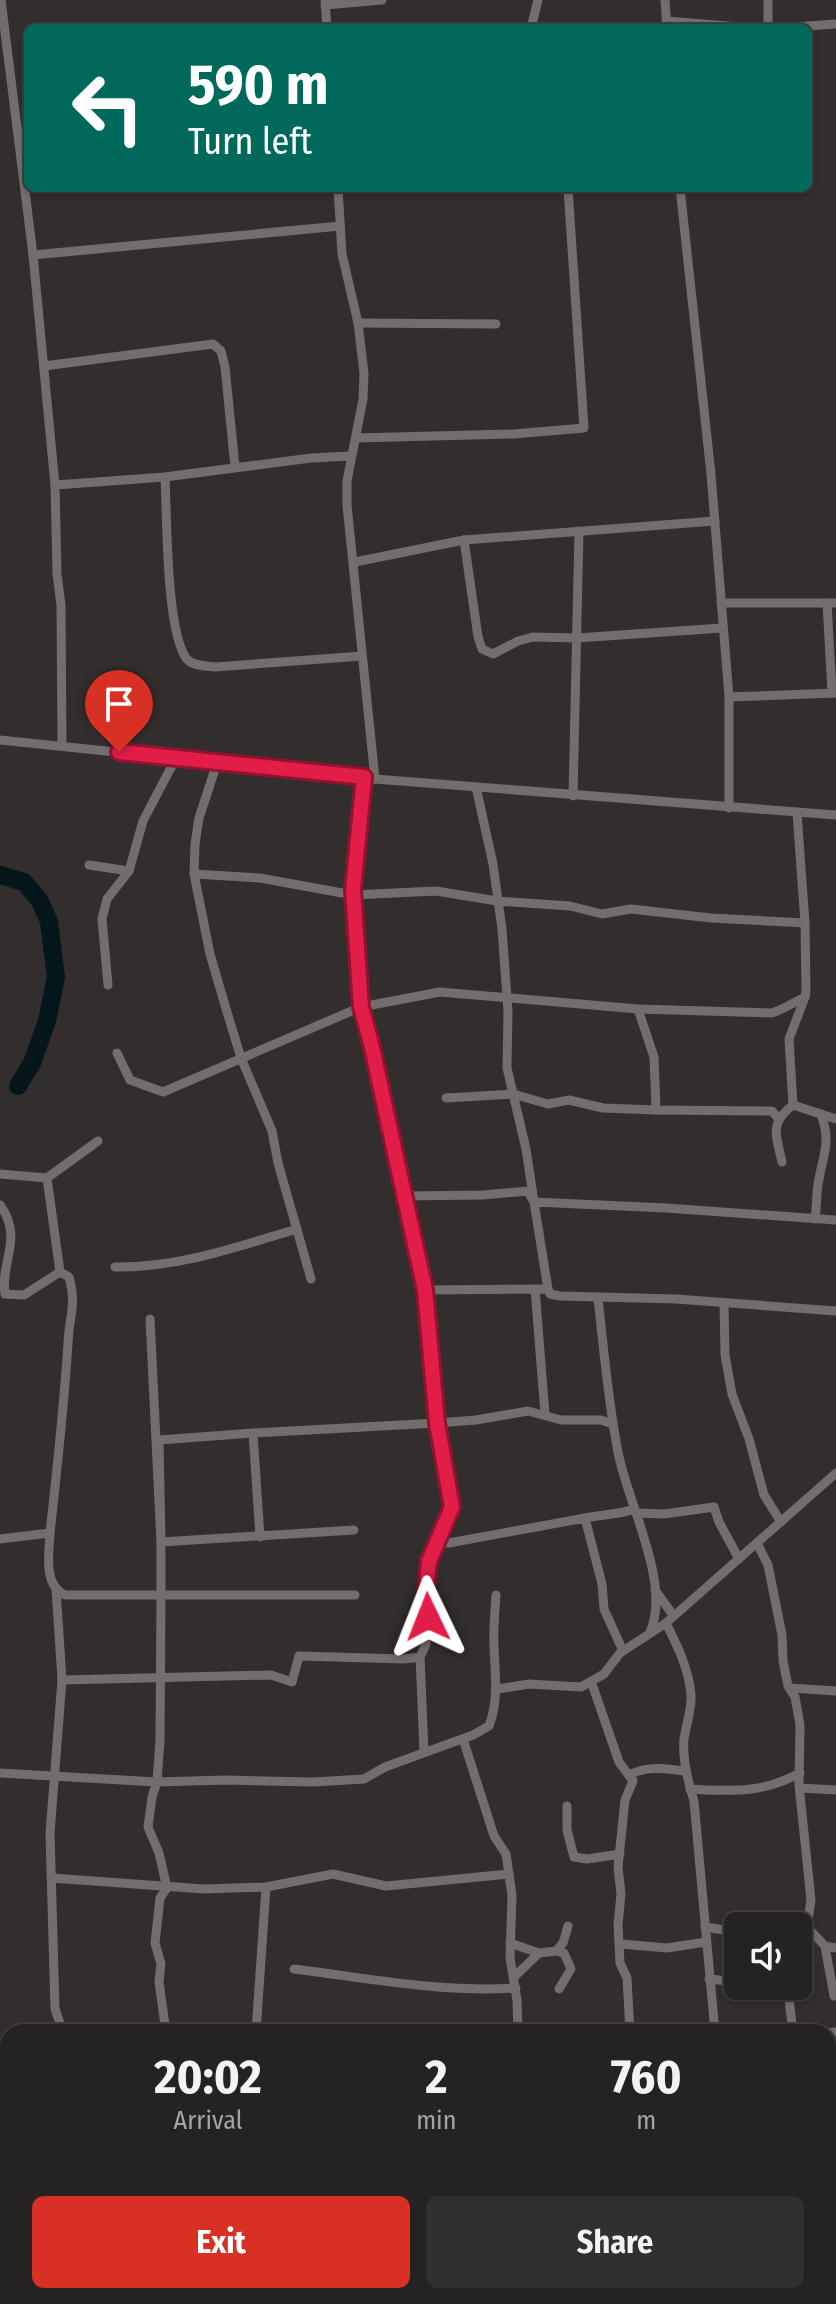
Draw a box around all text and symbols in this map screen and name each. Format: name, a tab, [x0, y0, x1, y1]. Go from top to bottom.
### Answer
text: 590 m	[188, 52, 329, 119]
icon: left	[56, 56, 160, 160]
text: Turn left	[188, 120, 312, 164]
pin	[85, 670, 153, 752]
icon: arrive	[97, 682, 141, 726]
position arrow	[386, 1575, 470, 1659]
map controls	[724, 1912, 812, 2000]
button: sound	[724, 1912, 812, 2000]
text: 20:02	[154, 2048, 262, 2106]
text: 2	[425, 2048, 447, 2106]
text: 760	[611, 2048, 682, 2106]
text: Arrival	[174, 2105, 243, 2136]
text: min	[416, 2105, 456, 2136]
text: m	[636, 2105, 656, 2136]
button: Exit	[32, 2196, 410, 2288]
button: Share	[426, 2196, 804, 2288]

